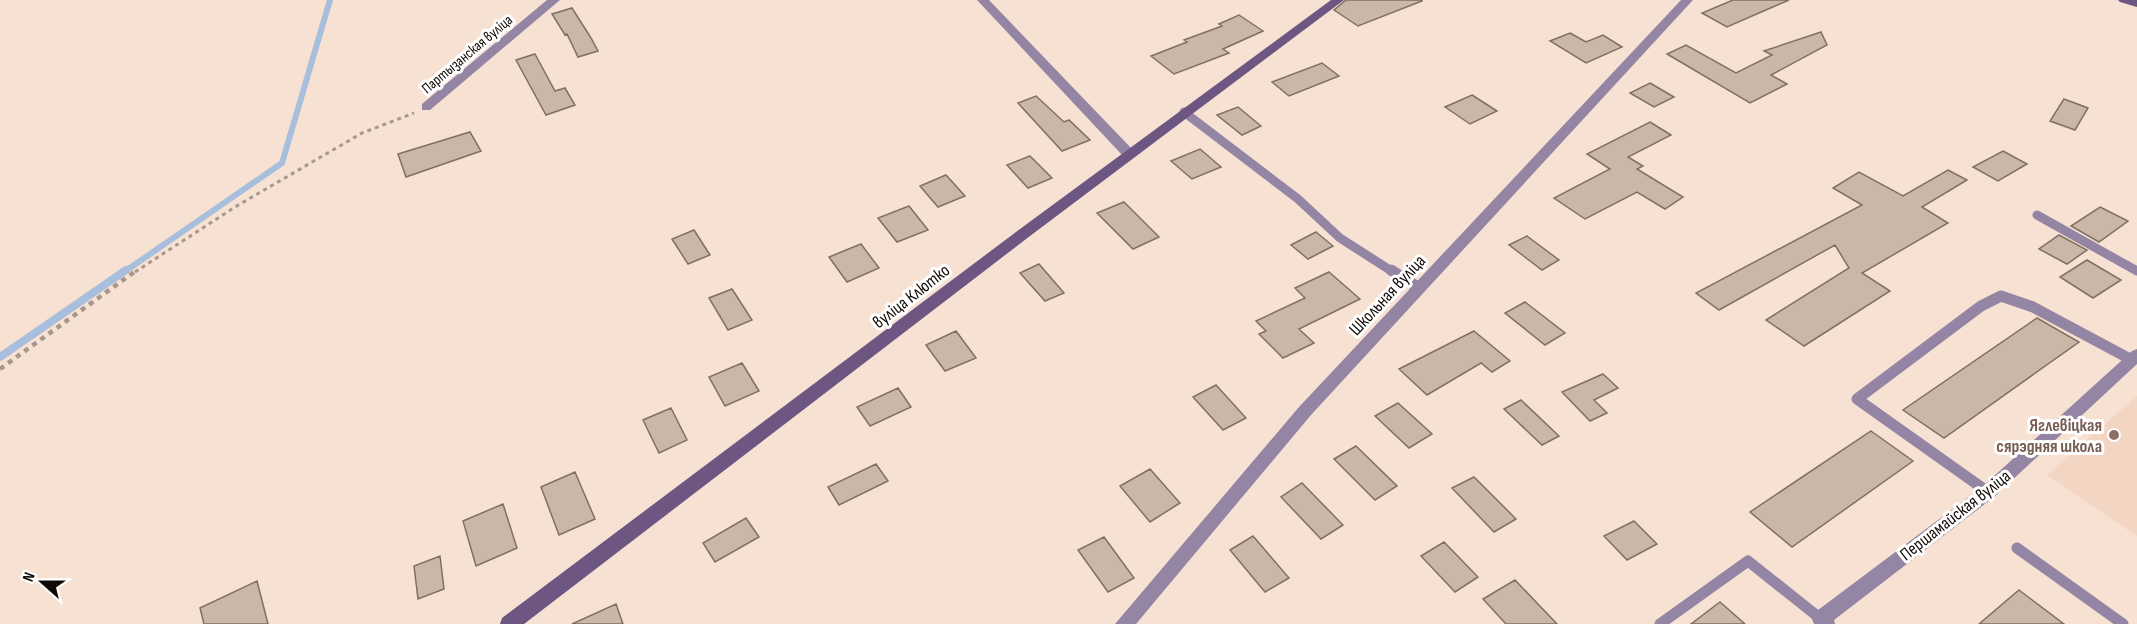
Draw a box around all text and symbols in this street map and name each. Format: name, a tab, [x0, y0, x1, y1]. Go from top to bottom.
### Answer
street label: Партызанская вуліца	[418, 11, 517, 98]
street label: Школьная вуліца	[1345, 251, 1430, 340]
street label: вуліца Клютко	[869, 260, 954, 333]
place label: Яглевіцкая сярэдняя школа	[1996, 415, 2102, 457]
marker: Яглевіцкая сярэдняя школа	[2107, 428, 2121, 442]
street label: Першамайская вуліца	[1896, 466, 2015, 565]
north arrow	[12, 552, 72, 612]
text: N	[19, 570, 40, 585]

